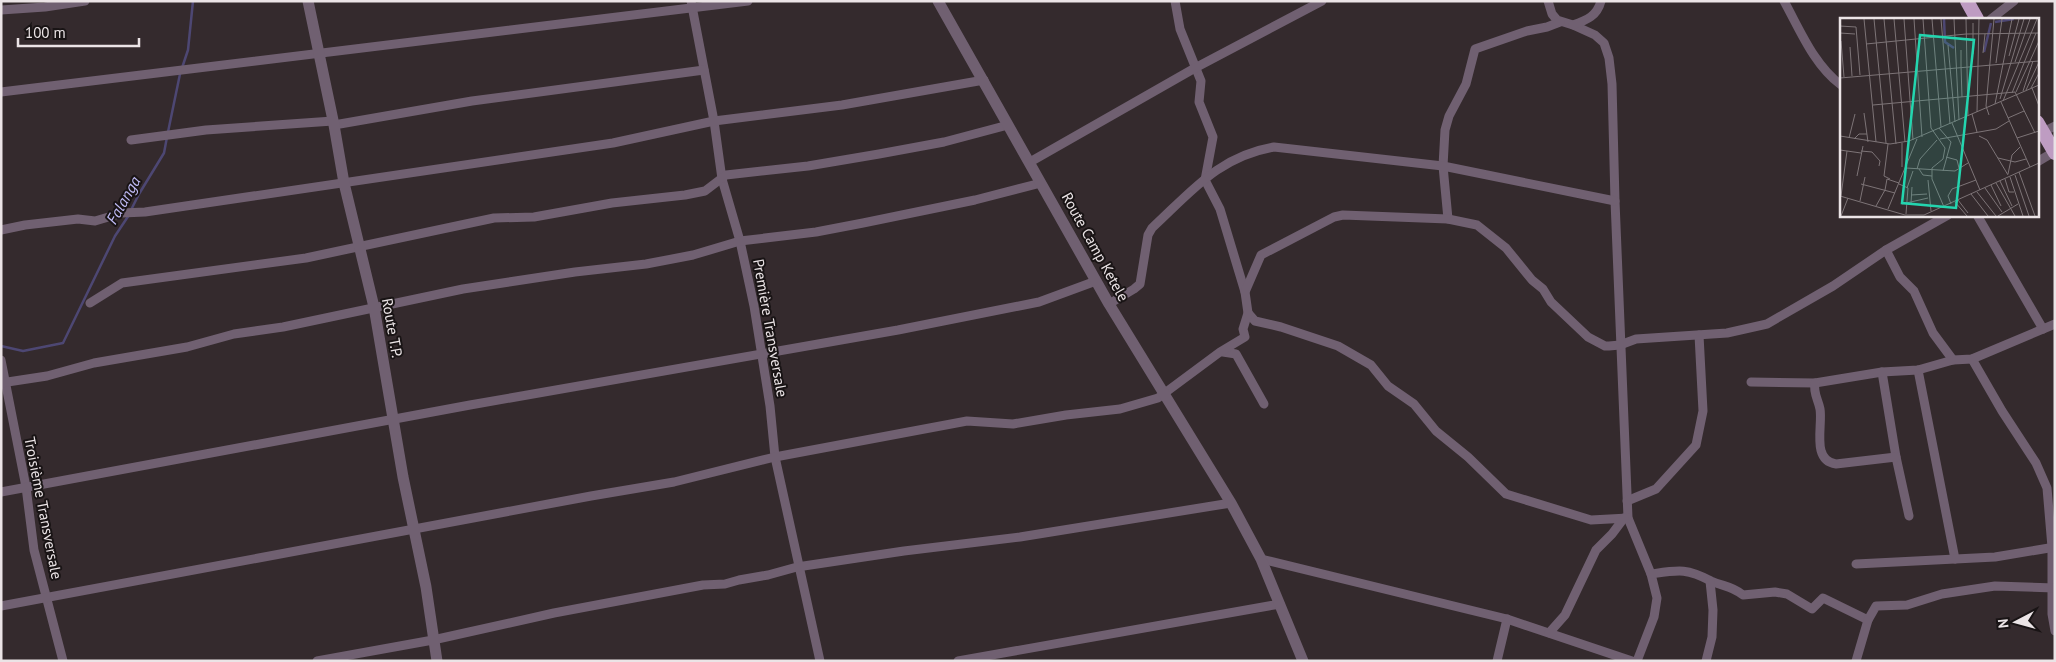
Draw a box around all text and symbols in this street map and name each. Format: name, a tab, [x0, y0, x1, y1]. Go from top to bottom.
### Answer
scale bar	[18, 15, 139, 47]
inset map	[1840, 18, 2038, 216]
text: 100 m	[25, 23, 66, 42]
water label: Falanga	[101, 172, 145, 228]
street label: Route Camp Ketele	[1058, 189, 1133, 305]
street label: Première Transversale	[749, 257, 792, 399]
street label: Route T.P.	[378, 297, 407, 359]
street label: Troisième Transversale	[20, 435, 67, 581]
north arrow	[1991, 597, 2041, 647]
text: N	[1994, 618, 2013, 629]

